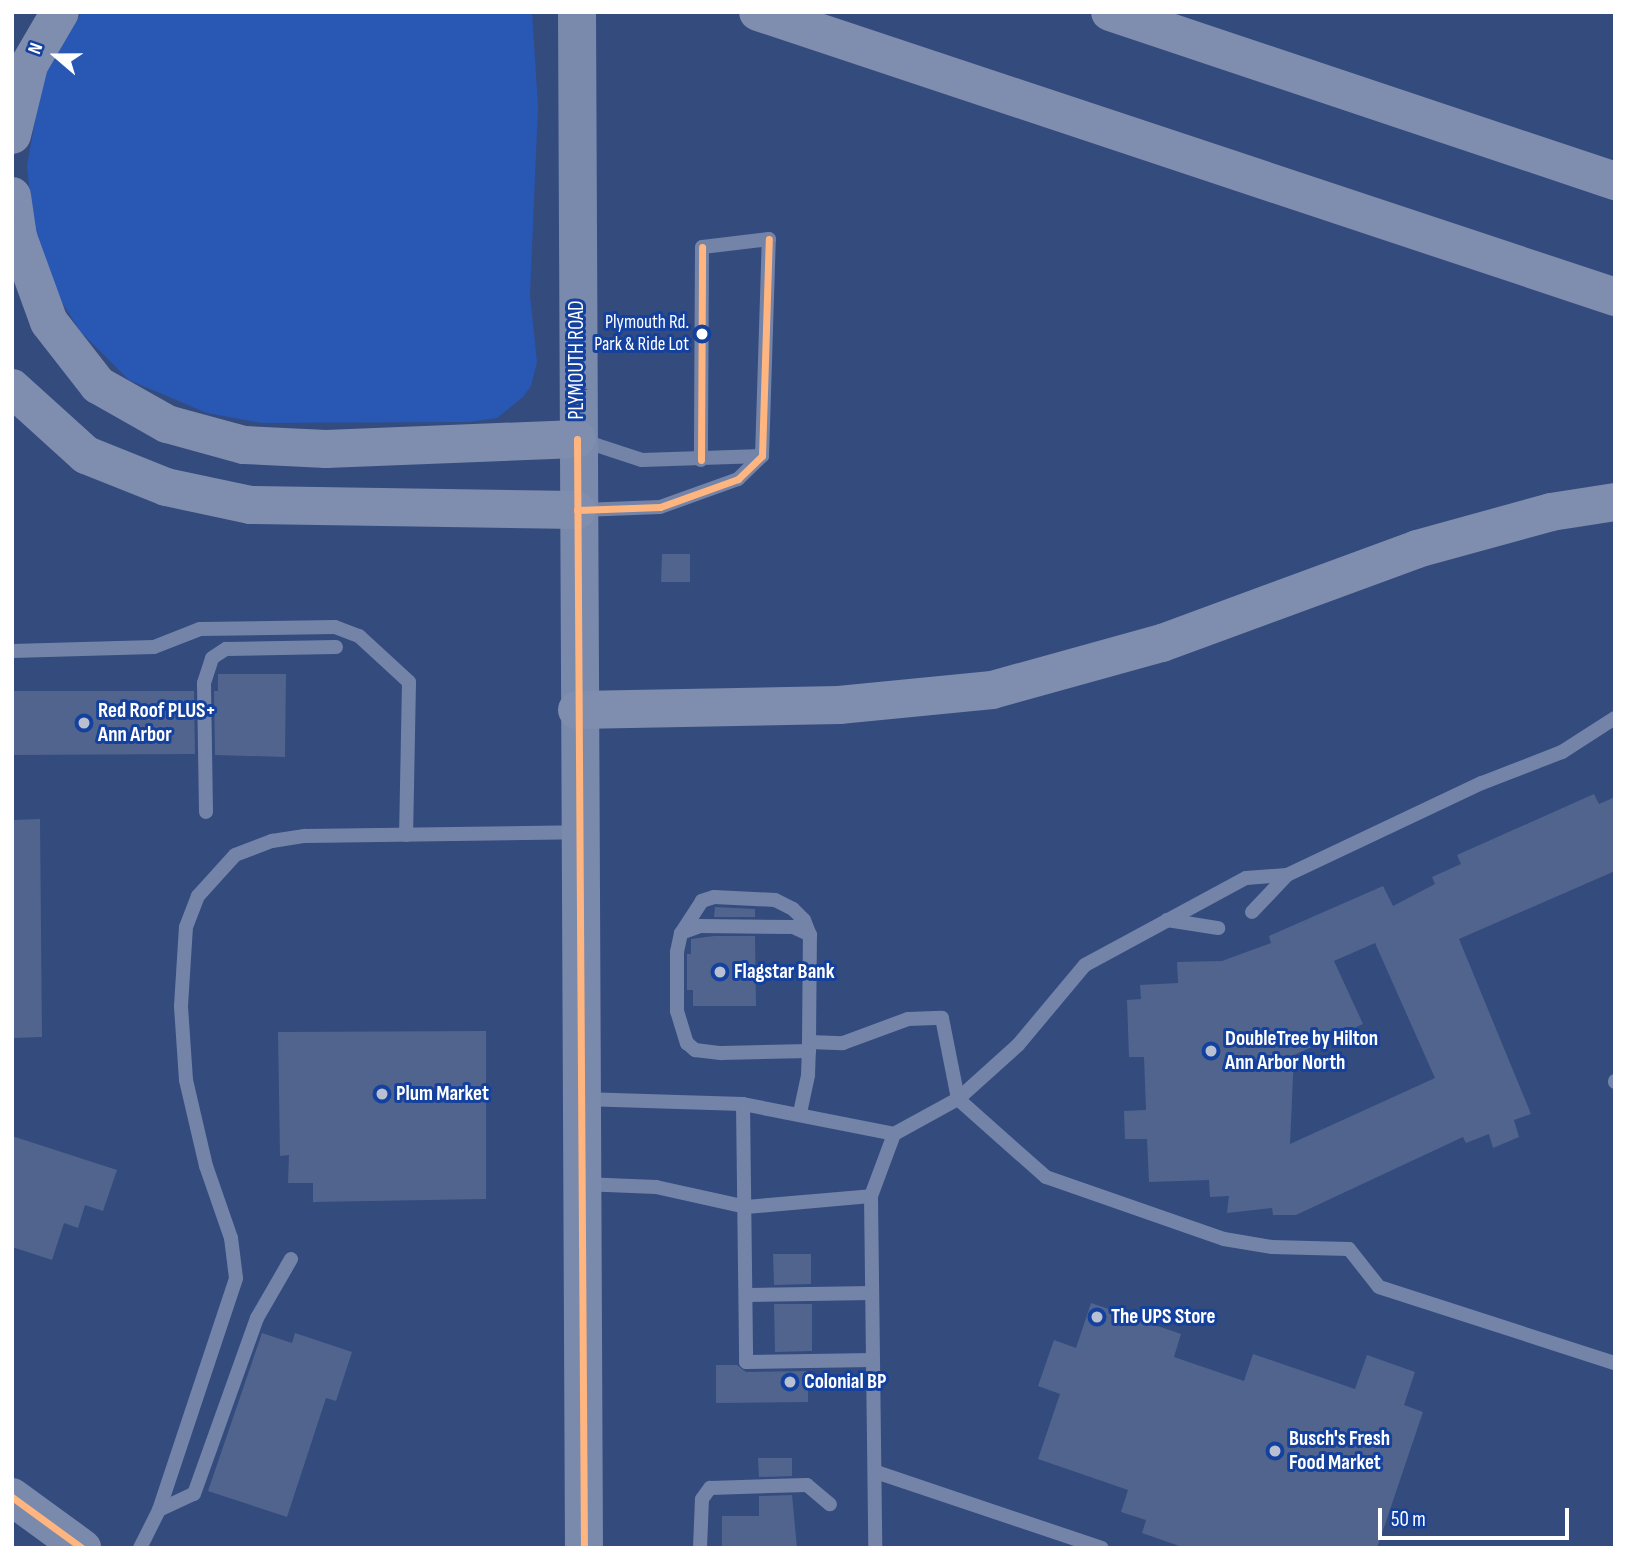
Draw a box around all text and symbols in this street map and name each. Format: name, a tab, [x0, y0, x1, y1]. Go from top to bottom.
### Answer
north arrow	[21, 21, 91, 91]
text: N	[23, 40, 48, 57]
street label: PLYMOUTH ROAD	[564, 301, 590, 419]
place label: Plymouth Rd. Park & Ride Lot	[594, 312, 689, 356]
marker: Plymouth Rd. Park & Ride Lot	[695, 327, 709, 341]
place label: Red Roof PLUS+ Ann Arbor	[98, 698, 216, 748]
marker: Red Roof PLUS+ Ann Arbor	[76, 715, 92, 731]
place label: Flagstar Bank	[734, 959, 834, 985]
marker: Flagstar Bank	[712, 964, 728, 980]
place label: DoubleTree by Hilton Ann Arbor North	[1225, 1026, 1378, 1076]
marker: DoubleTree by Hilton Ann Arbor North	[1203, 1043, 1219, 1059]
place label: Plum Market	[396, 1081, 489, 1107]
marker: Plum Market	[374, 1086, 390, 1102]
place label: The UPS Store	[1111, 1304, 1216, 1330]
marker: The UPS Store	[1089, 1309, 1105, 1325]
place label: Colonial BP	[804, 1369, 886, 1395]
marker: Colonial BP	[782, 1374, 798, 1390]
place label: Busch's Fresh Food Market	[1289, 1426, 1390, 1476]
marker: Busch's Fresh Food Market	[1267, 1443, 1283, 1459]
scale bar	[1382, 1494, 1573, 1538]
text: 50 m	[1391, 1507, 1426, 1532]

